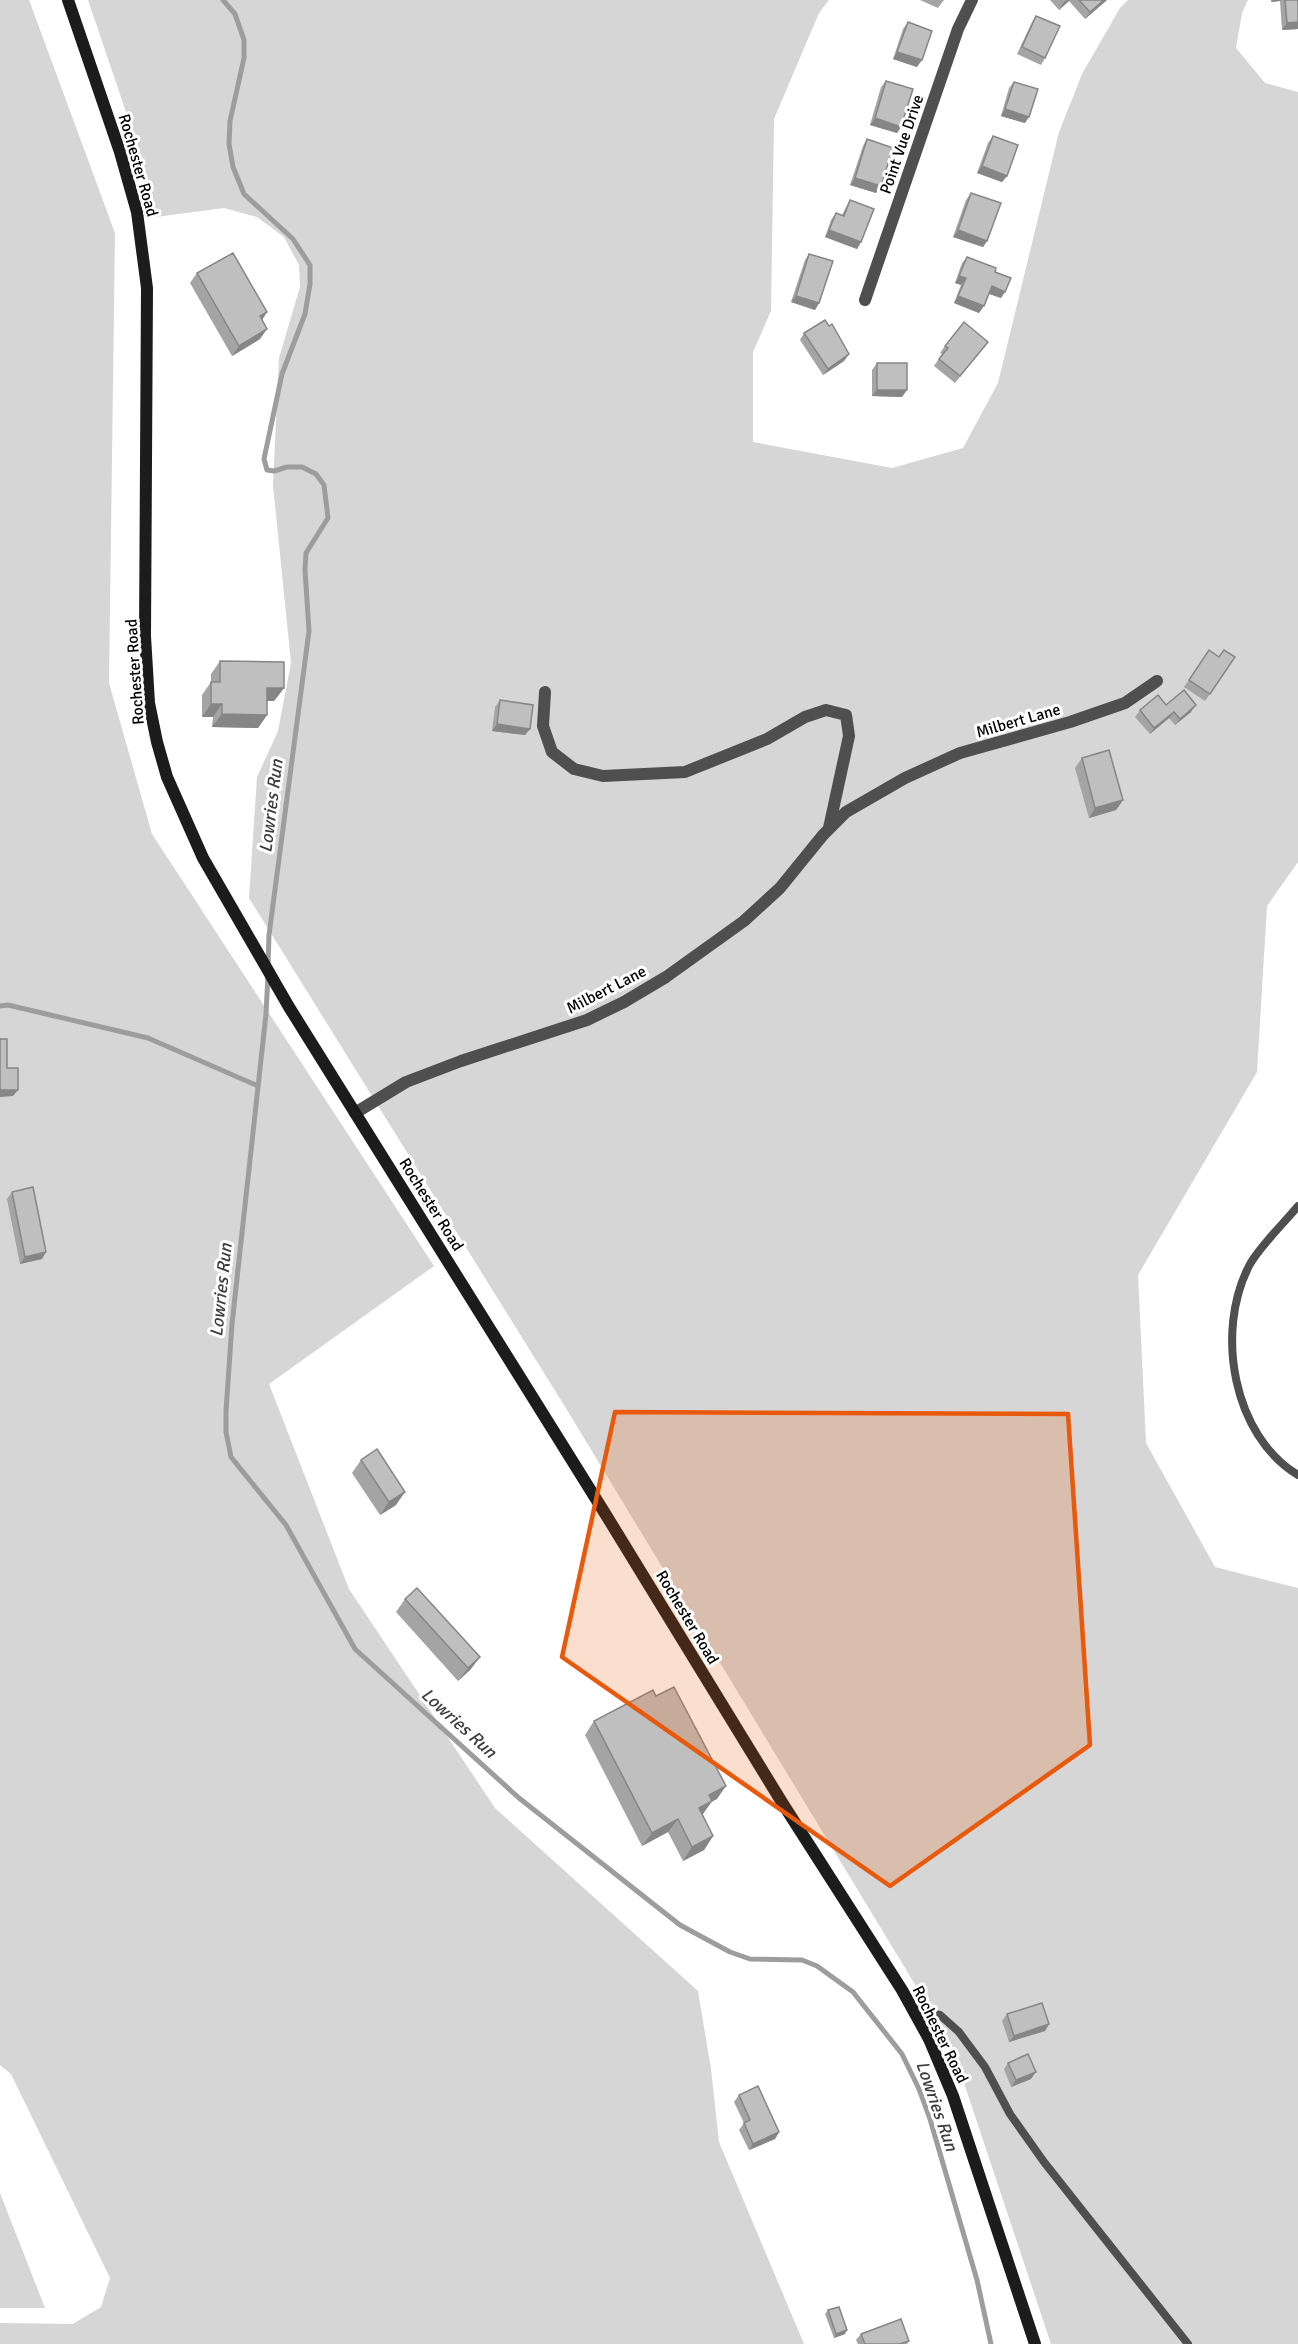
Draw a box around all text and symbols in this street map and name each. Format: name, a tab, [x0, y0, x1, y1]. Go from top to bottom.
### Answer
street label: Point Vue Drive	[876, 92, 928, 197]
street label: Rochester Road	[114, 112, 162, 219]
street label: Rochester Road	[121, 618, 149, 726]
street label: Milbert Lane	[974, 699, 1063, 743]
water label: Lowries Run	[254, 757, 288, 854]
street label: Milbert Lane	[563, 961, 650, 1019]
street label: Rochester Road	[395, 1154, 468, 1255]
water label: Lowries Run	[205, 1241, 237, 1338]
street label: Rochester Road	[651, 1567, 723, 1668]
water label: Lowries Run	[417, 1683, 502, 1763]
street label: Rochester Road	[908, 1982, 972, 2087]
water label: Lowries Run	[911, 2058, 963, 2155]

